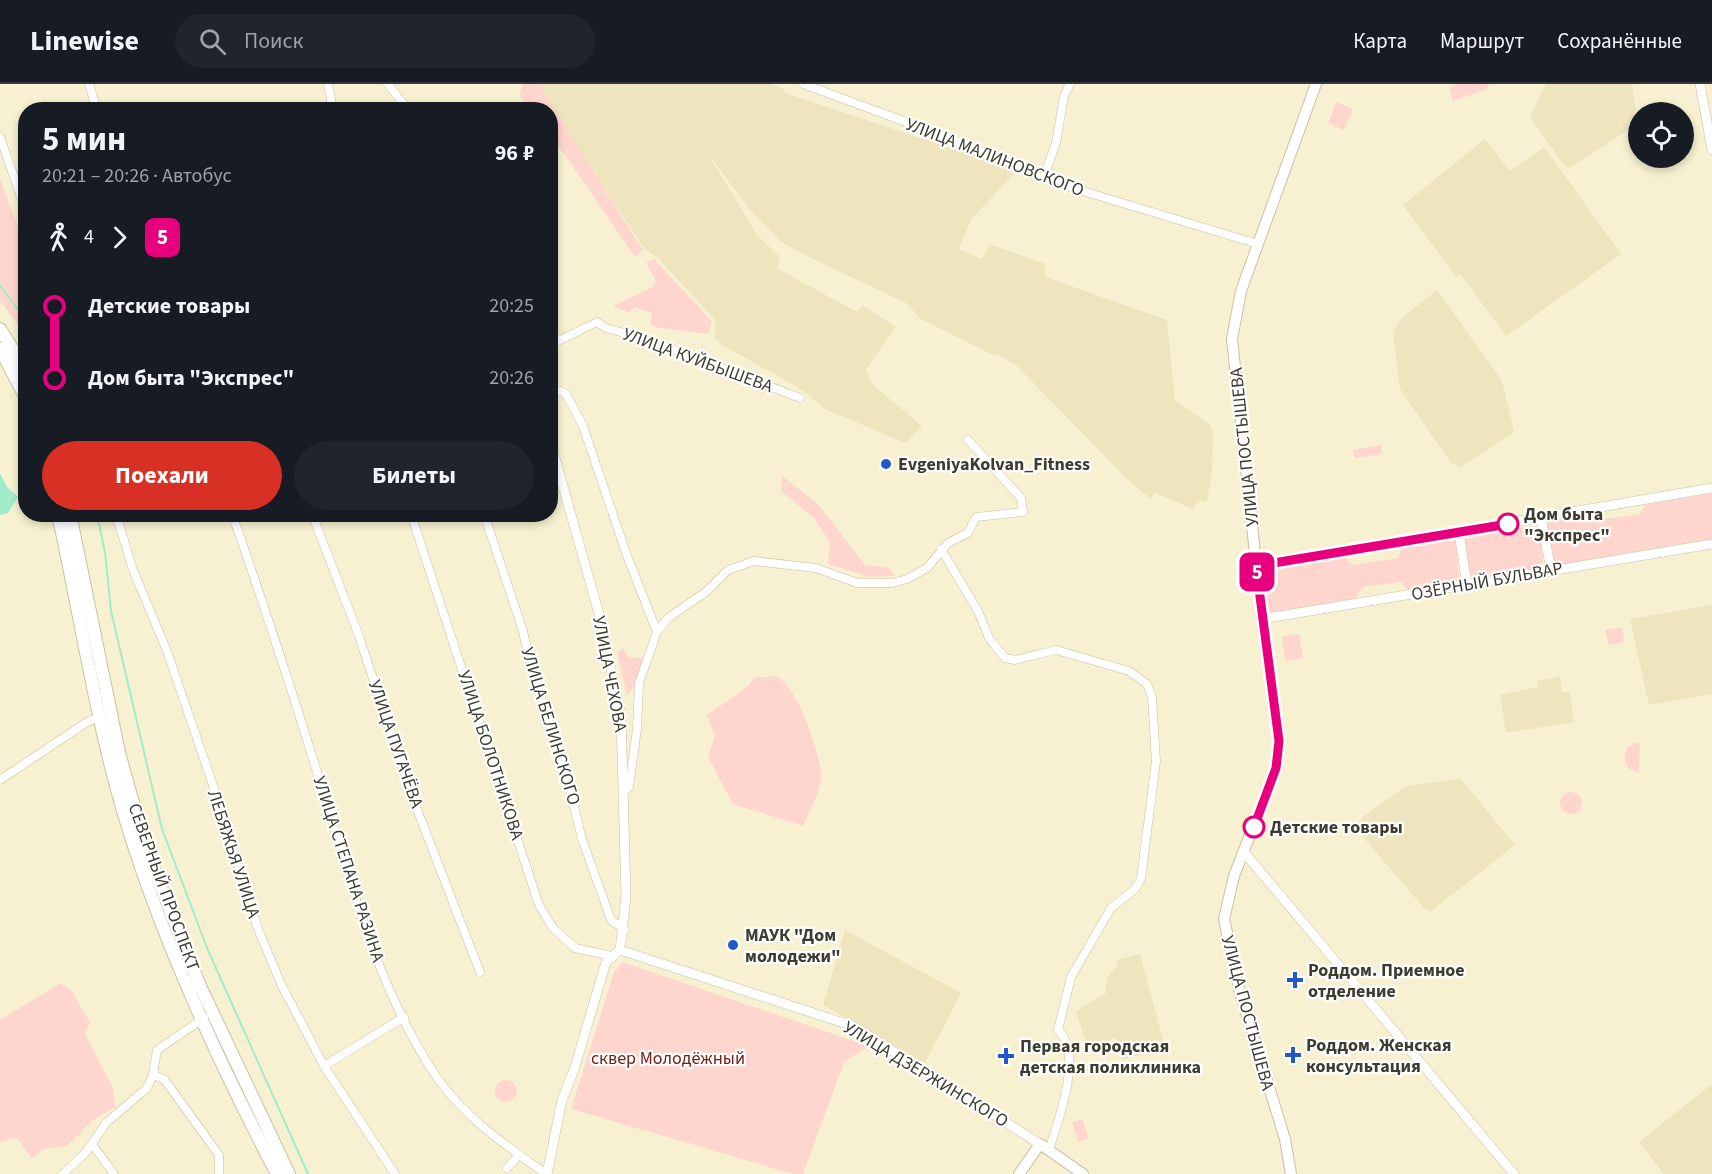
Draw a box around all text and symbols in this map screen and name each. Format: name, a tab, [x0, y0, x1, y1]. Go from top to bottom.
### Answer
search box	[175, 14, 595, 68]
text: Linewise	[30, 21, 139, 61]
icon: search	[196, 25, 229, 58]
text: Поиск	[244, 25, 303, 57]
text: Карта	[1353, 26, 1407, 56]
text: Маршрут	[1440, 26, 1524, 56]
text: Сохранённые	[1557, 26, 1682, 56]
map controls	[1628, 102, 1694, 168]
button: locate	[1628, 102, 1694, 168]
street label: УЛИЦА МАЛИНОВСКОГО	[902, 112, 1088, 203]
text: 5 мин	[42, 116, 126, 163]
text: 96 ₽	[495, 137, 534, 169]
text: 20:21 – 20:26 · Автобус	[42, 162, 232, 190]
icon: walk	[42, 221, 75, 254]
icon: forward	[103, 221, 136, 254]
text: 5	[157, 222, 168, 252]
text: 4	[84, 223, 94, 251]
text: Детские товары	[88, 290, 250, 322]
text: 20:25	[489, 292, 534, 320]
street label: УЛИЦА КУЙБЫШЕВА	[619, 322, 777, 399]
text: Дом быта "Экспрес"	[88, 362, 294, 394]
text: 20:26	[489, 364, 534, 392]
street label: УЛИЦА ПОСТЫШЕВА	[1224, 366, 1265, 528]
button: Поехали	[42, 441, 282, 510]
button: Билеты	[294, 441, 534, 510]
place label: EvgeniyaKolvan_Fitness	[898, 452, 1090, 477]
marker: EvgeniyaKolvan_Fitness	[879, 457, 893, 471]
place label: Дом быта "Экспрес"	[1524, 502, 1610, 548]
marker: Дом быта "Экспрес"	[1497, 513, 1519, 535]
line badge: 5	[1238, 552, 1276, 592]
street label: ОЗЁРНЫЙ БУЛЬВАР	[1409, 556, 1565, 607]
text: 5	[1251, 557, 1263, 587]
street label: УЛИЦА ЧЕХОВА	[586, 614, 633, 734]
street label: УЛИЦА БЕЛИНСКОГО	[515, 644, 586, 808]
street label: УЛИЦА БОЛОТНИКОВА	[451, 667, 530, 843]
street label: УЛИЦА ПУГАЧЁВА	[362, 677, 429, 812]
street label: УЛИЦА СТЕПАНА РАЗИНА	[307, 773, 390, 966]
street label: ЛЕБЯЖЬЯ УЛИЦА	[201, 787, 266, 922]
street label: СЕВЕРНЫЙ ПРОСПЕКТ	[122, 800, 206, 975]
place label: Детские товары	[1270, 815, 1403, 840]
marker: Детские товары	[1243, 816, 1265, 838]
place label: МАУК "Дом молодежи"	[745, 923, 841, 969]
street label: УЛИЦА ПОСТЫШЕВА	[1215, 933, 1280, 1094]
marker: МАУК "Дом молодежи"	[726, 938, 740, 952]
place label: Роддом. Приемное отделение	[1308, 958, 1465, 1004]
marker: Роддом. Приемное отделение	[1286, 971, 1304, 989]
street label: УЛИЦА ДЗЕРЖИНСКОГО	[838, 1015, 1013, 1134]
place label: Роддом. Женская консультация	[1306, 1033, 1452, 1079]
place label: Первая городская детская поликлиника	[1020, 1034, 1201, 1080]
park label: сквер Молодёжный	[591, 1046, 745, 1071]
marker: Роддом. Женская консультация	[1284, 1046, 1302, 1064]
marker: Первая городская детская поликлиника	[997, 1047, 1015, 1065]

